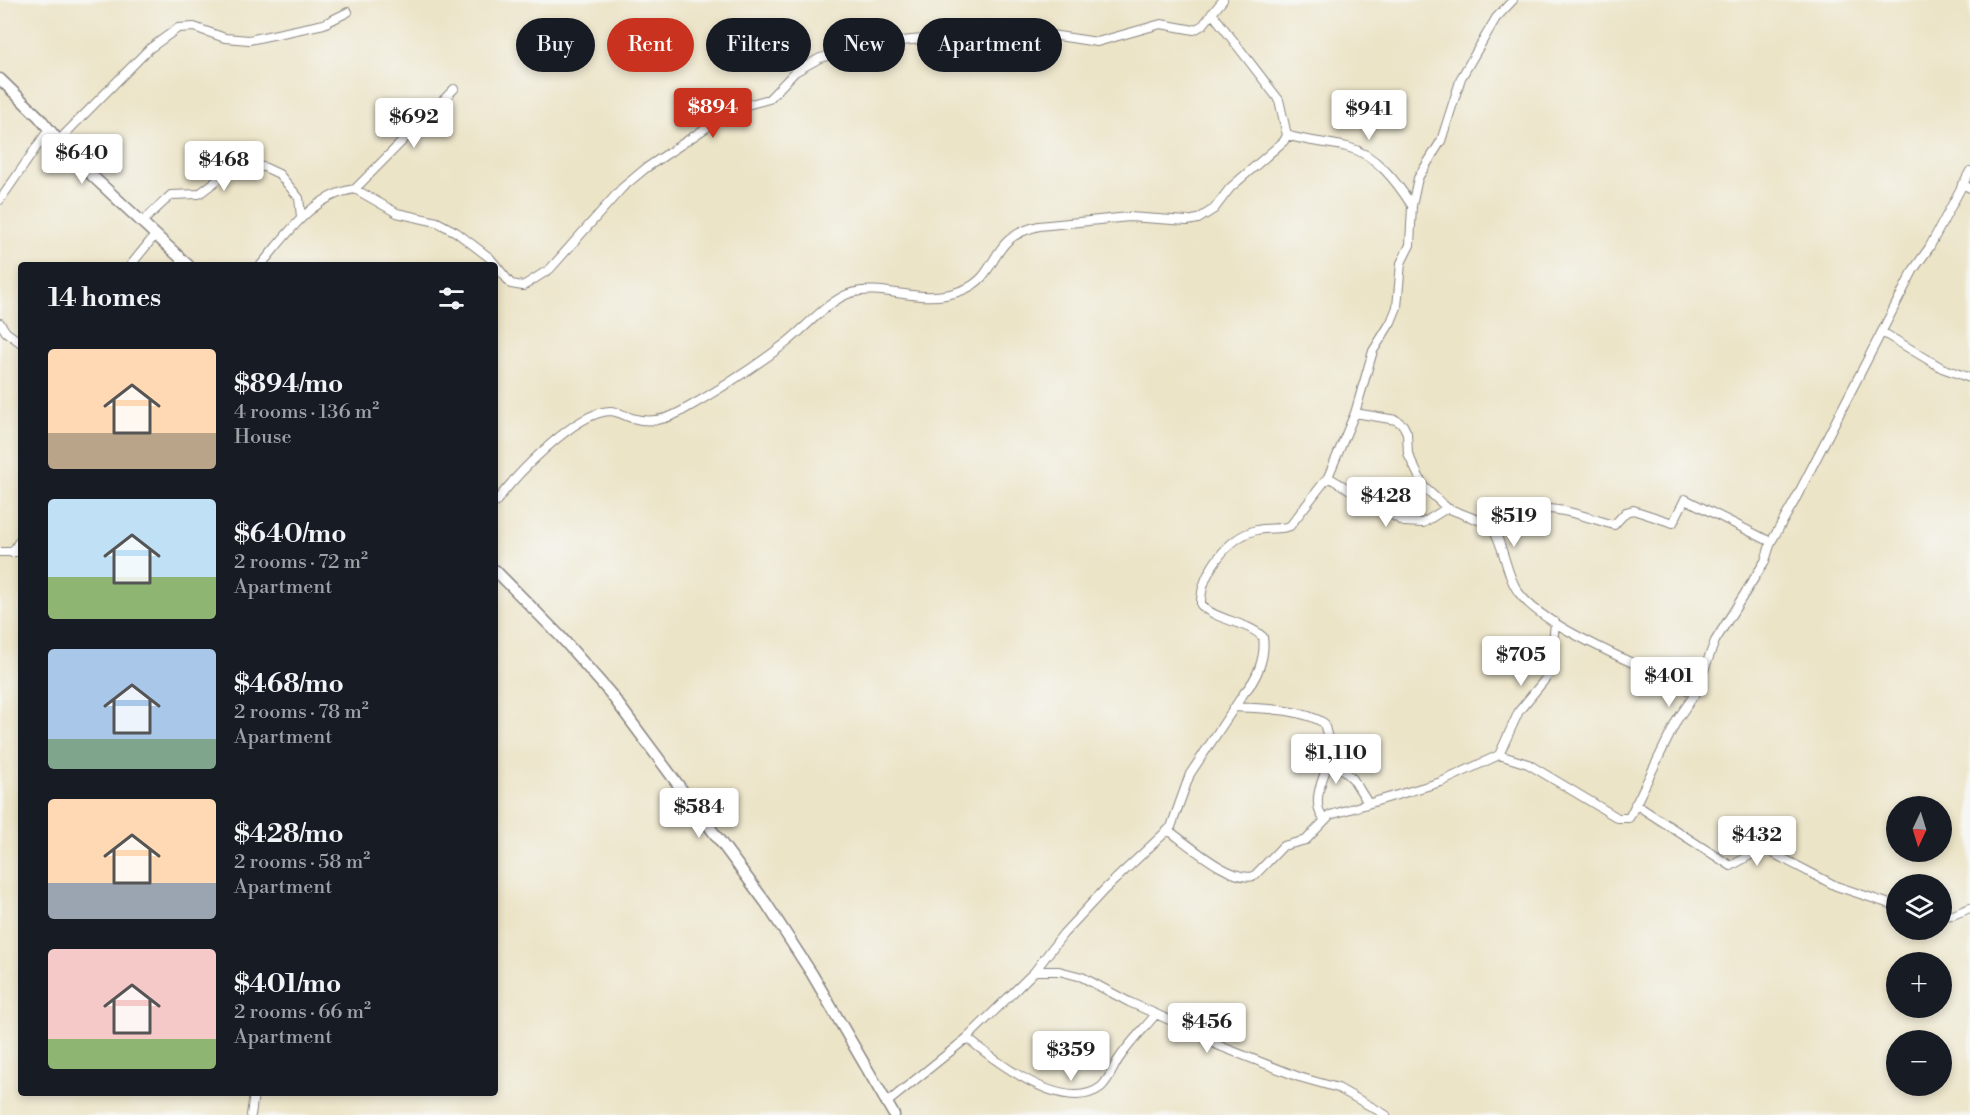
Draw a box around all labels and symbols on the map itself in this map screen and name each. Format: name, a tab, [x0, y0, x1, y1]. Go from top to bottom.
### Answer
pin: $894	[677, 88, 749, 139]
pin: $941	[1333, 90, 1405, 141]
pin: $692	[378, 98, 450, 149]
pin: $640	[46, 134, 118, 185]
pin: $468	[188, 141, 260, 192]
pin: $428	[1350, 477, 1422, 528]
pin: $519	[1478, 497, 1550, 548]
pin: $705	[1485, 636, 1557, 687]
pin: $401	[1633, 657, 1705, 708]
pin: $1,110	[1287, 734, 1385, 785]
pin: $584	[663, 788, 735, 839]
north arrow	[1886, 796, 1952, 862]
pin: $432	[1721, 816, 1793, 867]
pin: $456	[1171, 1003, 1243, 1054]
pin: $359	[1035, 1031, 1107, 1082]

